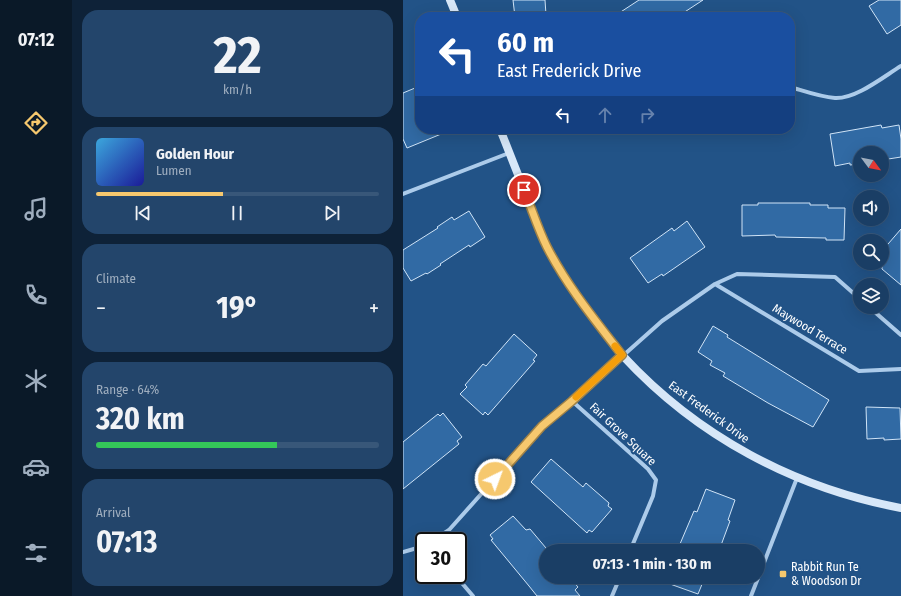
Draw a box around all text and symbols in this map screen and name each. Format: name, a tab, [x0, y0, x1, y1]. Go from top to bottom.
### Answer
text: 22	[213, 24, 262, 87]
text: 60 m	[497, 26, 554, 59]
icon: left	[431, 28, 483, 80]
text: 07:12	[18, 29, 54, 51]
text: East Frederick Drive	[497, 60, 641, 82]
text: km/h	[223, 82, 252, 97]
icon: left	[552, 104, 574, 126]
icon: ahead	[594, 104, 616, 126]
icon: right	[636, 104, 658, 126]
icon: directions	[22, 109, 50, 137]
text: Golden Hour	[156, 145, 234, 163]
north arrow	[853, 146, 889, 182]
map controls	[853, 146, 889, 314]
text: Lumen	[156, 163, 192, 178]
pin	[507, 173, 541, 207]
icon: arrive	[513, 179, 535, 201]
button: sound	[853, 190, 889, 226]
icon: music	[22, 195, 50, 223]
icon: previous	[132, 202, 154, 224]
icon: pause	[226, 202, 248, 224]
icon: next	[321, 202, 343, 224]
button: search	[853, 234, 889, 270]
text: Climate	[96, 271, 136, 286]
button: layers	[853, 278, 889, 314]
icon: phone	[22, 281, 50, 309]
text: 19°	[216, 290, 259, 326]
text: −	[96, 295, 106, 322]
text: +	[369, 295, 379, 322]
street label: Maywood Terrace	[770, 301, 850, 357]
icon: climate	[22, 367, 50, 395]
street label: East Frederick Drive	[666, 378, 752, 446]
text: Range · 64%	[96, 382, 159, 397]
street label: Fair Grove Square	[587, 400, 659, 468]
text: 320 km	[96, 401, 185, 437]
icon: car	[22, 453, 50, 481]
position arrow	[474, 458, 516, 500]
text: Arrival	[96, 505, 130, 520]
text: 07:13	[96, 524, 157, 560]
speed limit sign: 30	[415, 532, 467, 584]
icon: filters	[22, 539, 50, 567]
text: 07:13 · 1 min · 130 m	[593, 555, 711, 573]
place label: Rabbit Run Te & Woodson Dr	[791, 560, 862, 588]
marker: Rabbit Run Te & Woodson Dr	[778, 569, 788, 579]

